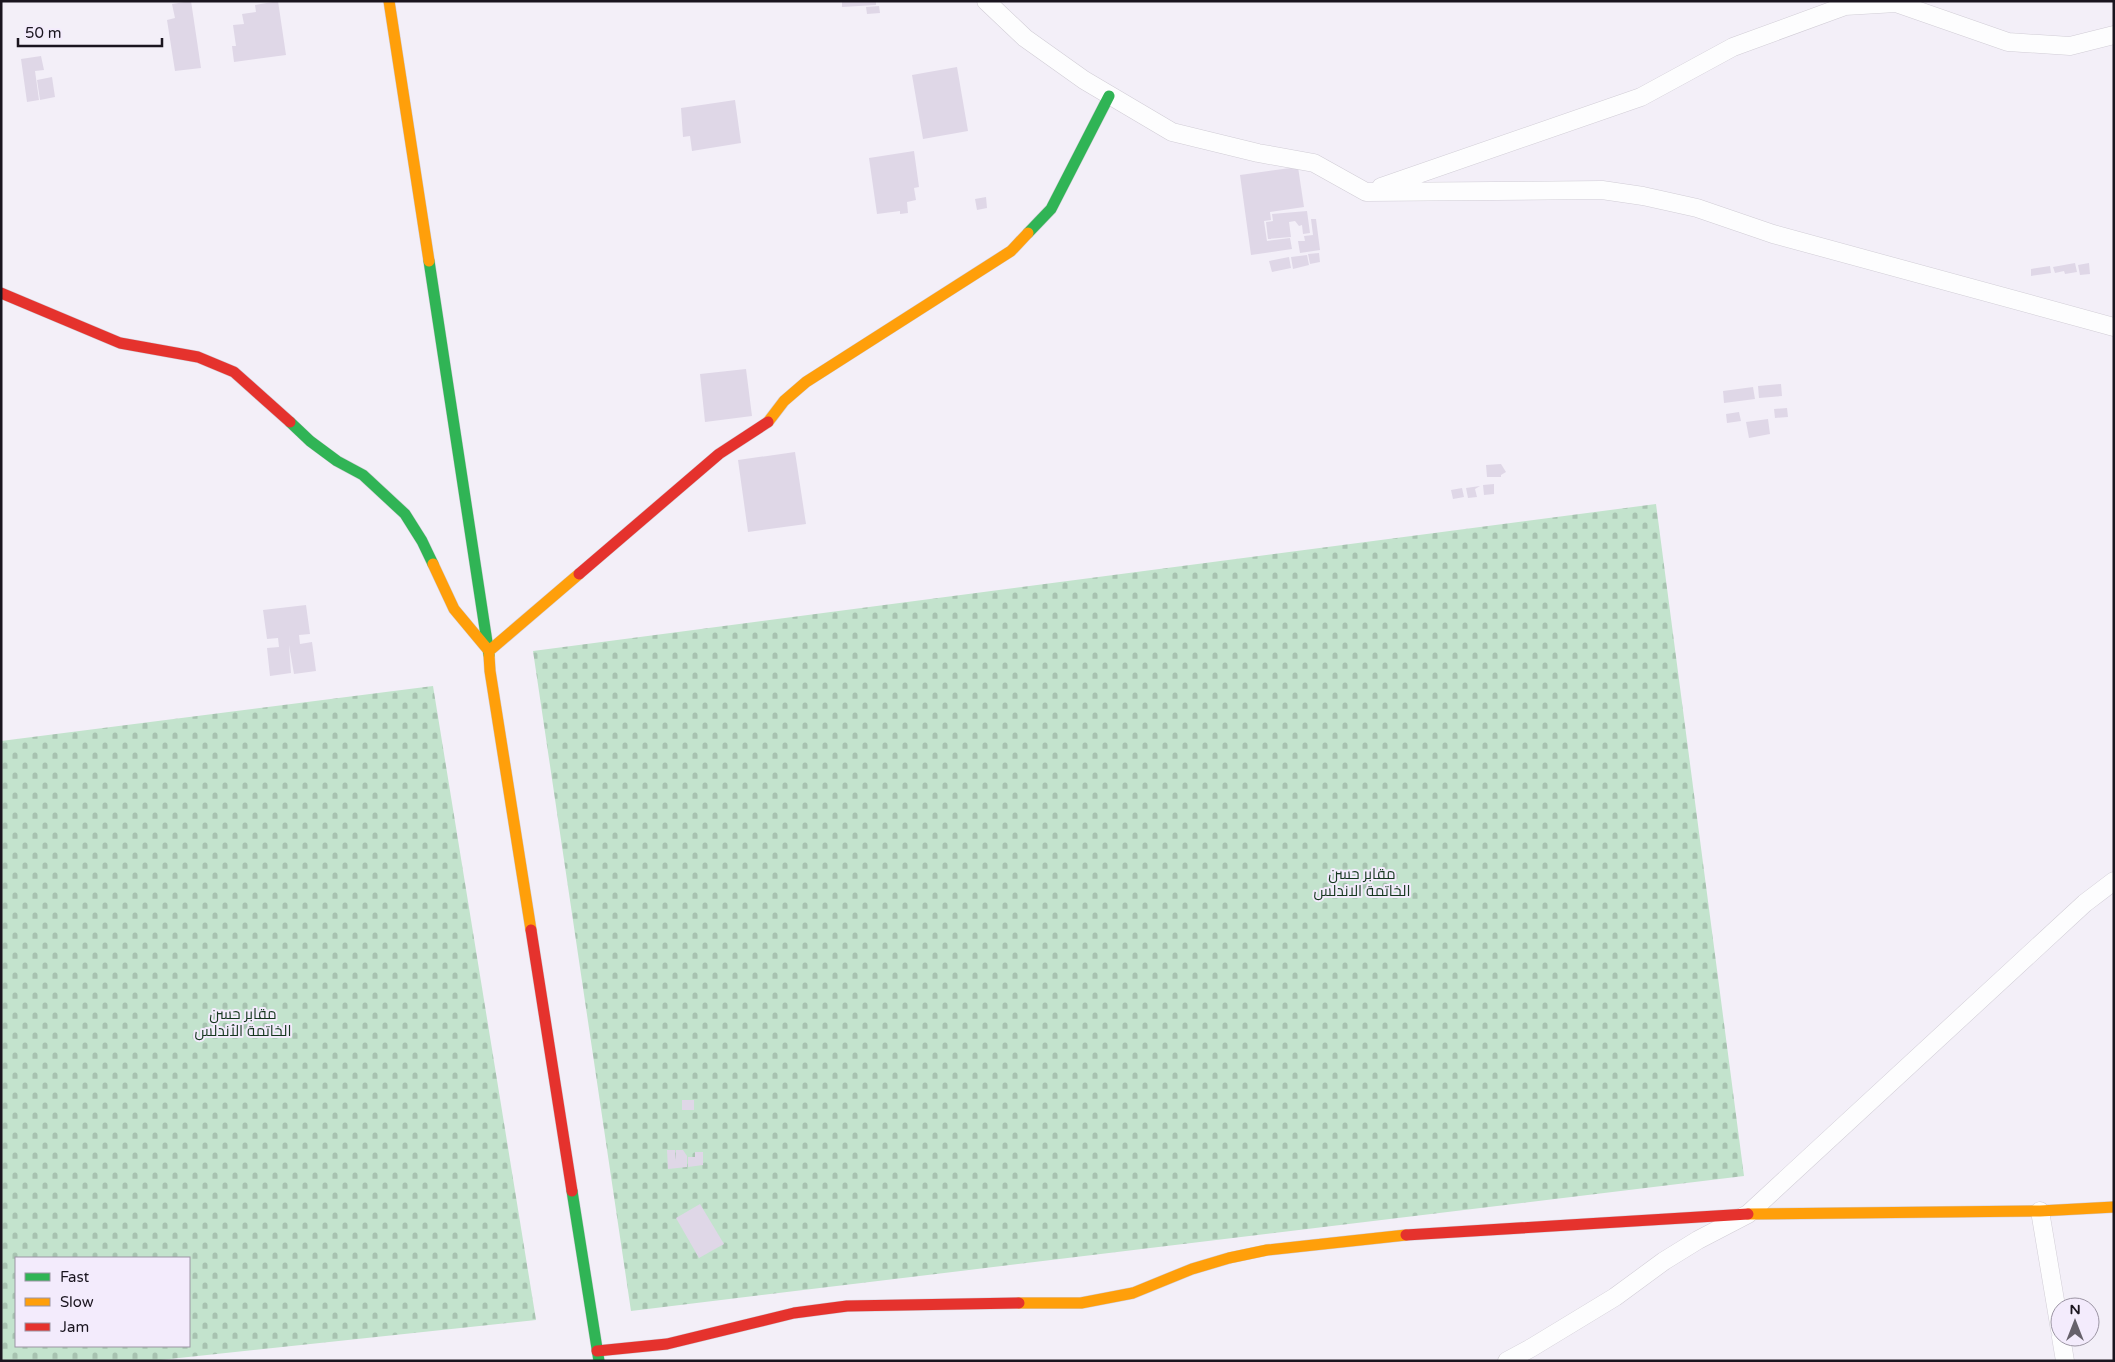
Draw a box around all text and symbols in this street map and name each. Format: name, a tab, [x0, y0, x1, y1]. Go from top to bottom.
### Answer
scale bar	[18, 15, 161, 47]
text: 50 m	[25, 24, 62, 42]
park label: مقابر حسن الخاتمة الاندلس	[1314, 865, 1410, 901]
park label: مقابر حسن الخاتمة الأندلس	[195, 1005, 291, 1041]
legend	[15, 1257, 190, 1347]
text: Fast	[60, 1268, 90, 1286]
text: Slow	[60, 1293, 94, 1311]
north arrow	[2050, 1297, 2100, 1347]
text: N	[2069, 1301, 2081, 1318]
text: Jam	[60, 1318, 89, 1336]

